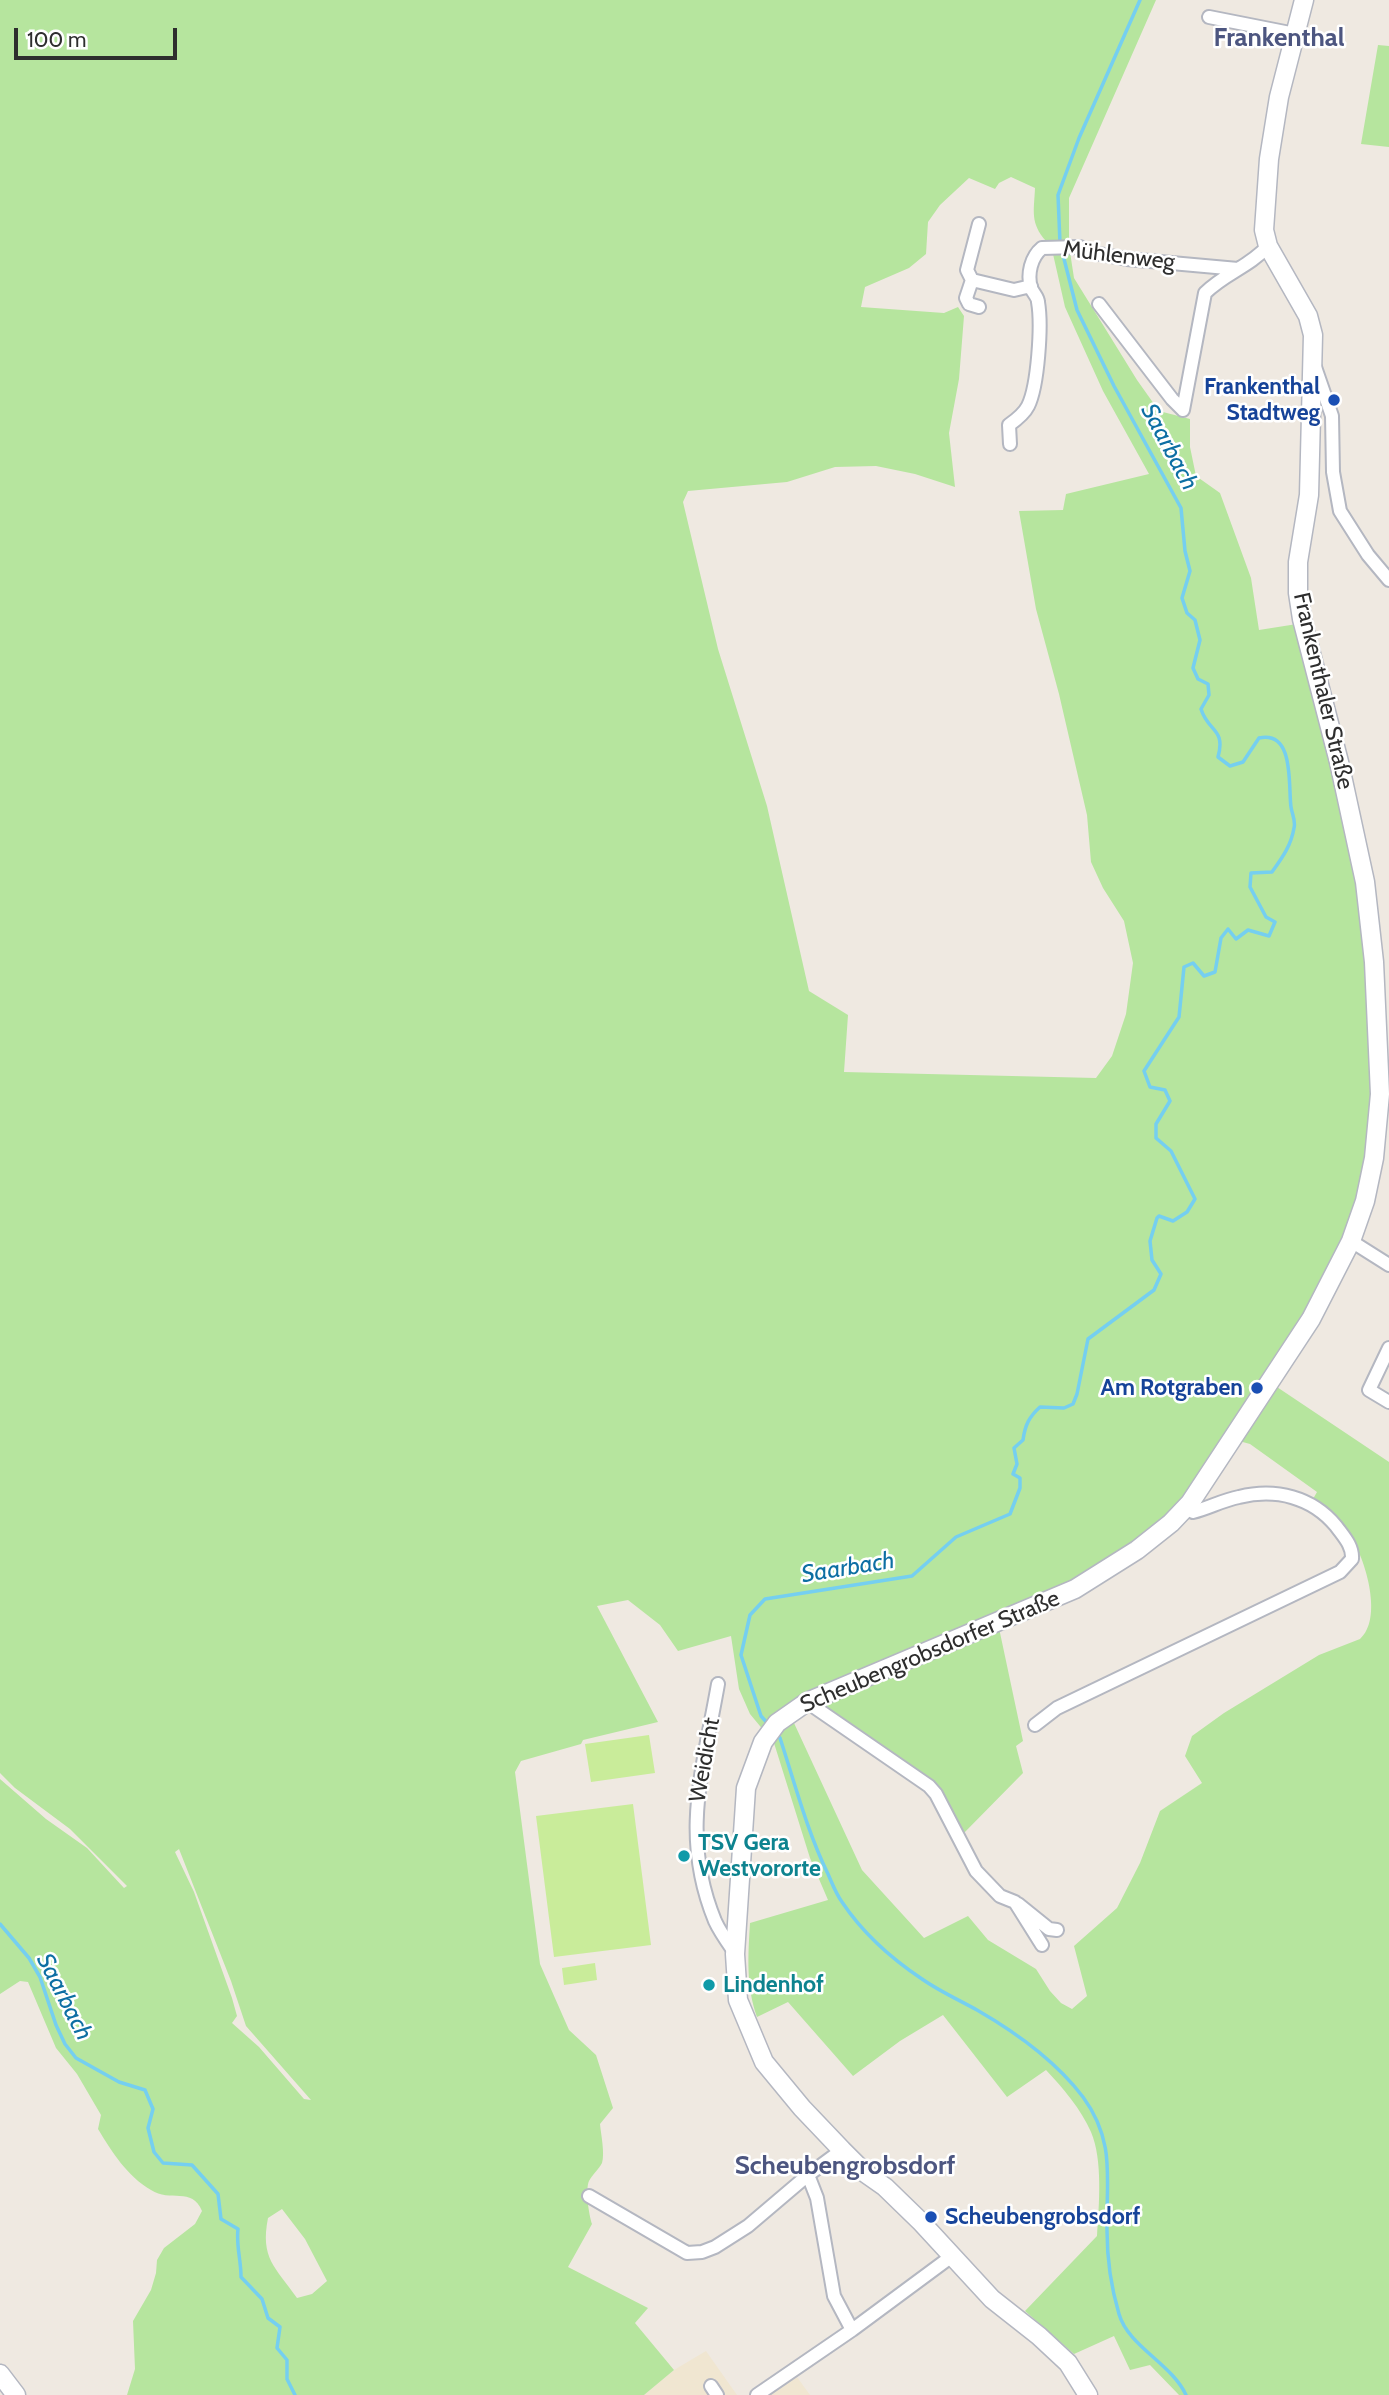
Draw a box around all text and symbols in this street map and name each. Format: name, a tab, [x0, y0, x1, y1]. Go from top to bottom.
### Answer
scale bar	[18, 14, 180, 58]
district label: Frankenthal	[1213, 22, 1345, 54]
text: 100 m	[27, 27, 86, 52]
street label: Mühlenweg	[1062, 235, 1176, 277]
place label: Frankenthal Stadtweg	[1204, 373, 1320, 427]
marker: Frankenthal Stadtweg	[1326, 392, 1342, 408]
water label: Saarbach	[1134, 399, 1204, 495]
street label: Frankenthaler Straße	[1287, 590, 1359, 792]
place label: Am Rotgraben	[1101, 1374, 1243, 1402]
marker: Am Rotgraben	[1249, 1380, 1265, 1396]
water label: Saarbach	[799, 1546, 897, 1590]
street label: Scheubengrobsdorfer Straße	[796, 1585, 1064, 1719]
street label: Weidicht	[684, 1715, 726, 1805]
place label: TSV Gera Westvororte	[698, 1829, 821, 1883]
marker: TSV Gera Westvororte	[676, 1848, 692, 1864]
water label: Saarbach	[30, 1949, 98, 2045]
place label: Lindenhof	[723, 1971, 824, 1999]
marker: Lindenhof	[701, 1977, 717, 1993]
district label: Scheubengrobsdorf	[735, 2150, 955, 2182]
place label: Scheubengrobsdorf	[945, 2203, 1140, 2231]
marker: Scheubengrobsdorf	[923, 2209, 939, 2225]

